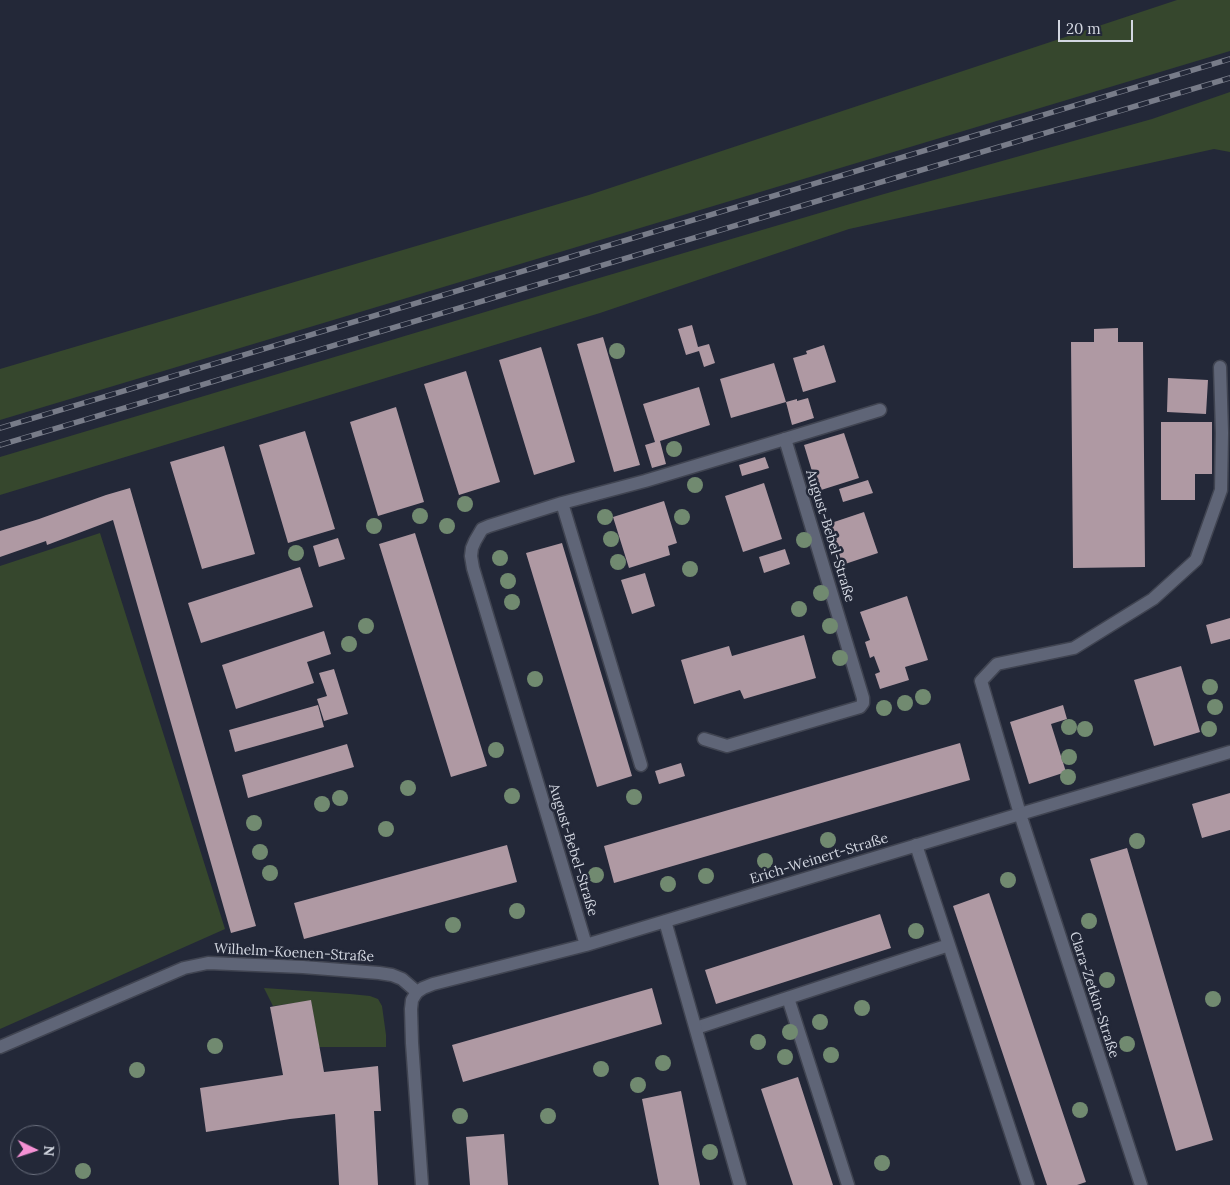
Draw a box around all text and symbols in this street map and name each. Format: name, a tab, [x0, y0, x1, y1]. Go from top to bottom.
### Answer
scale bar	[1060, 10, 1135, 42]
text: 20 m	[1066, 19, 1101, 38]
street label: August-Bebel-Straße	[802, 468, 858, 604]
street label: August-Bebel-Straße	[545, 782, 601, 918]
street label: Erich-Weinert-Straße	[748, 830, 890, 888]
street label: Clara-Zetkin-Straße	[1066, 930, 1122, 1060]
street label: Wilhelm-Koenen-Straße	[214, 940, 374, 966]
north arrow	[10, 1125, 60, 1175]
text: N	[40, 1145, 58, 1157]

